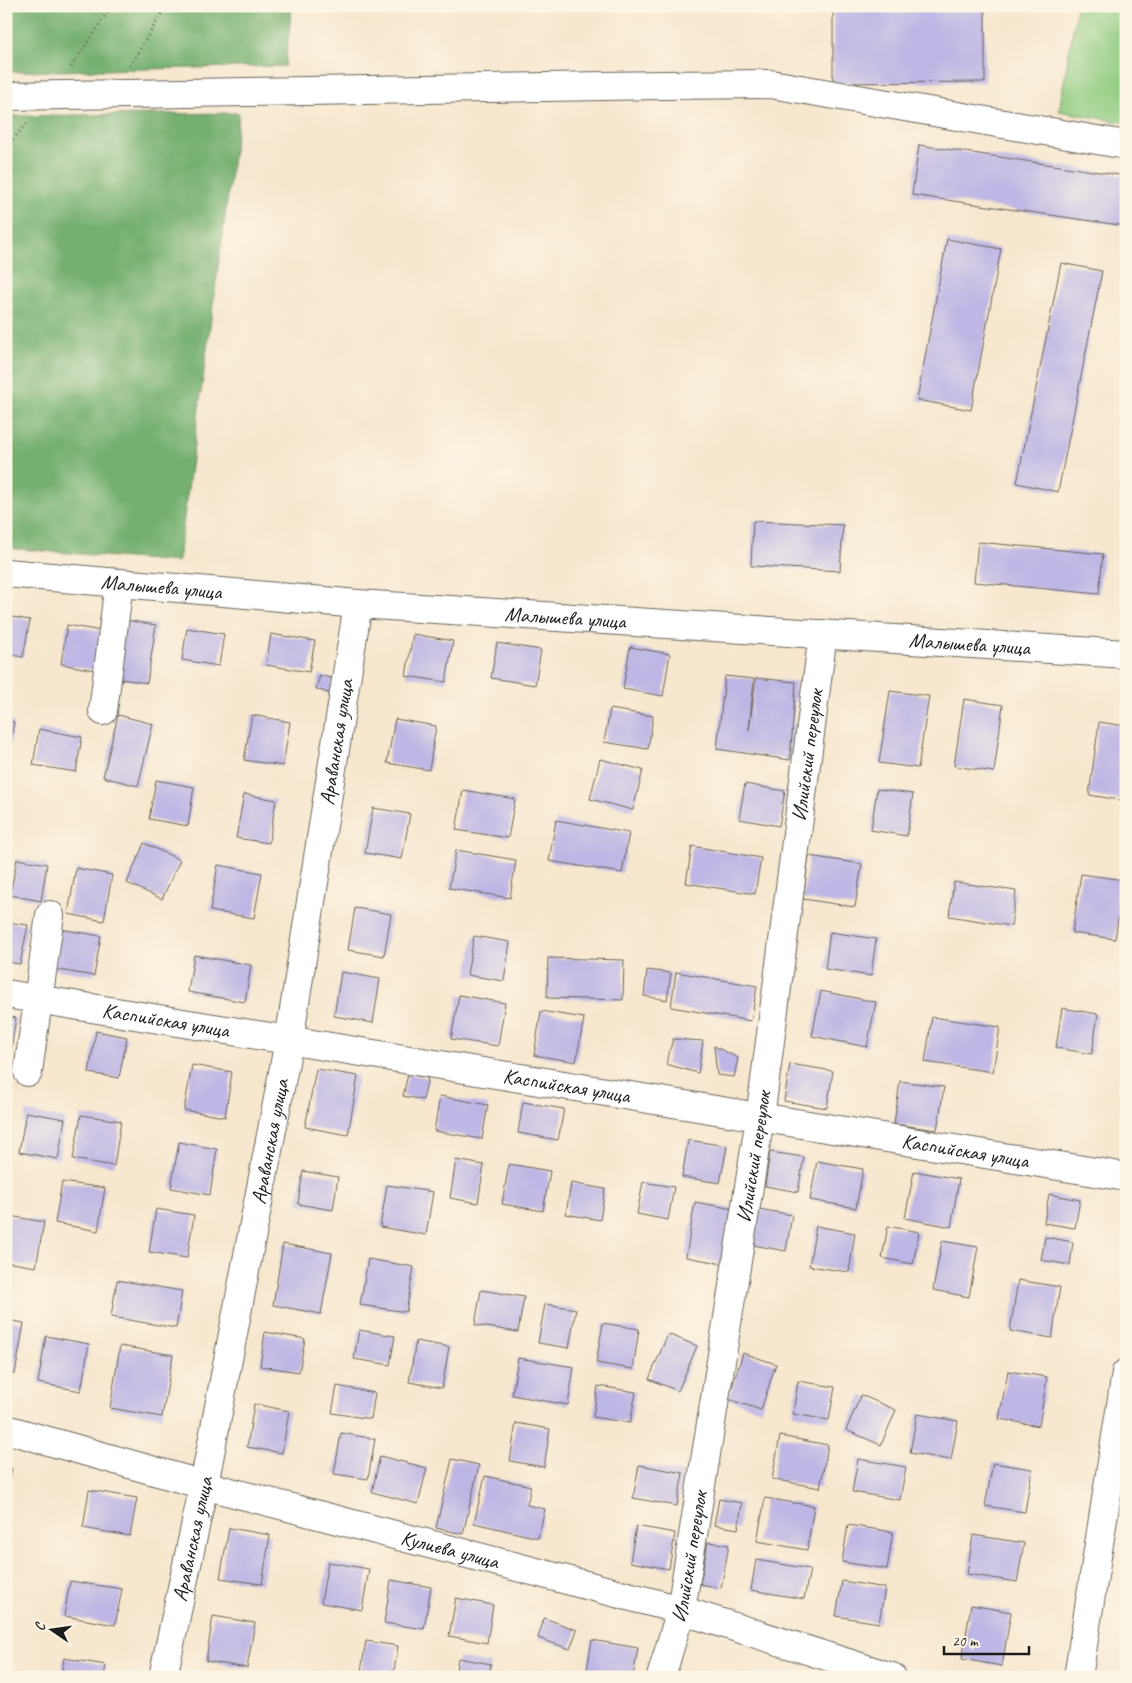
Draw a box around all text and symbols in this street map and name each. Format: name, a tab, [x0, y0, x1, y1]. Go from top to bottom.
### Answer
street label: Малышева улица	[100, 568, 224, 605]
street label: Малышева улица	[504, 601, 628, 634]
street label: Малышева улица	[908, 627, 1032, 661]
street label: Араванская улица	[313, 676, 359, 807]
street label: Илийский переулок	[786, 686, 829, 823]
street label: Каспийская улица	[101, 997, 233, 1044]
street label: Каспийская улица	[501, 1062, 633, 1109]
street label: Араванская улица	[245, 1075, 295, 1206]
street label: Илийский переулок	[730, 1087, 777, 1224]
street label: Каспийская улица	[900, 1128, 1032, 1174]
street label: Араванская улица	[167, 1473, 219, 1604]
street label: Илийский переулок	[665, 1487, 713, 1625]
street label: Кулиева улица	[398, 1524, 503, 1575]
north arrow	[28, 1606, 78, 1656]
text: С	[31, 1620, 49, 1632]
scale bar	[944, 1623, 1030, 1655]
text: 20 m	[952, 1632, 979, 1651]

